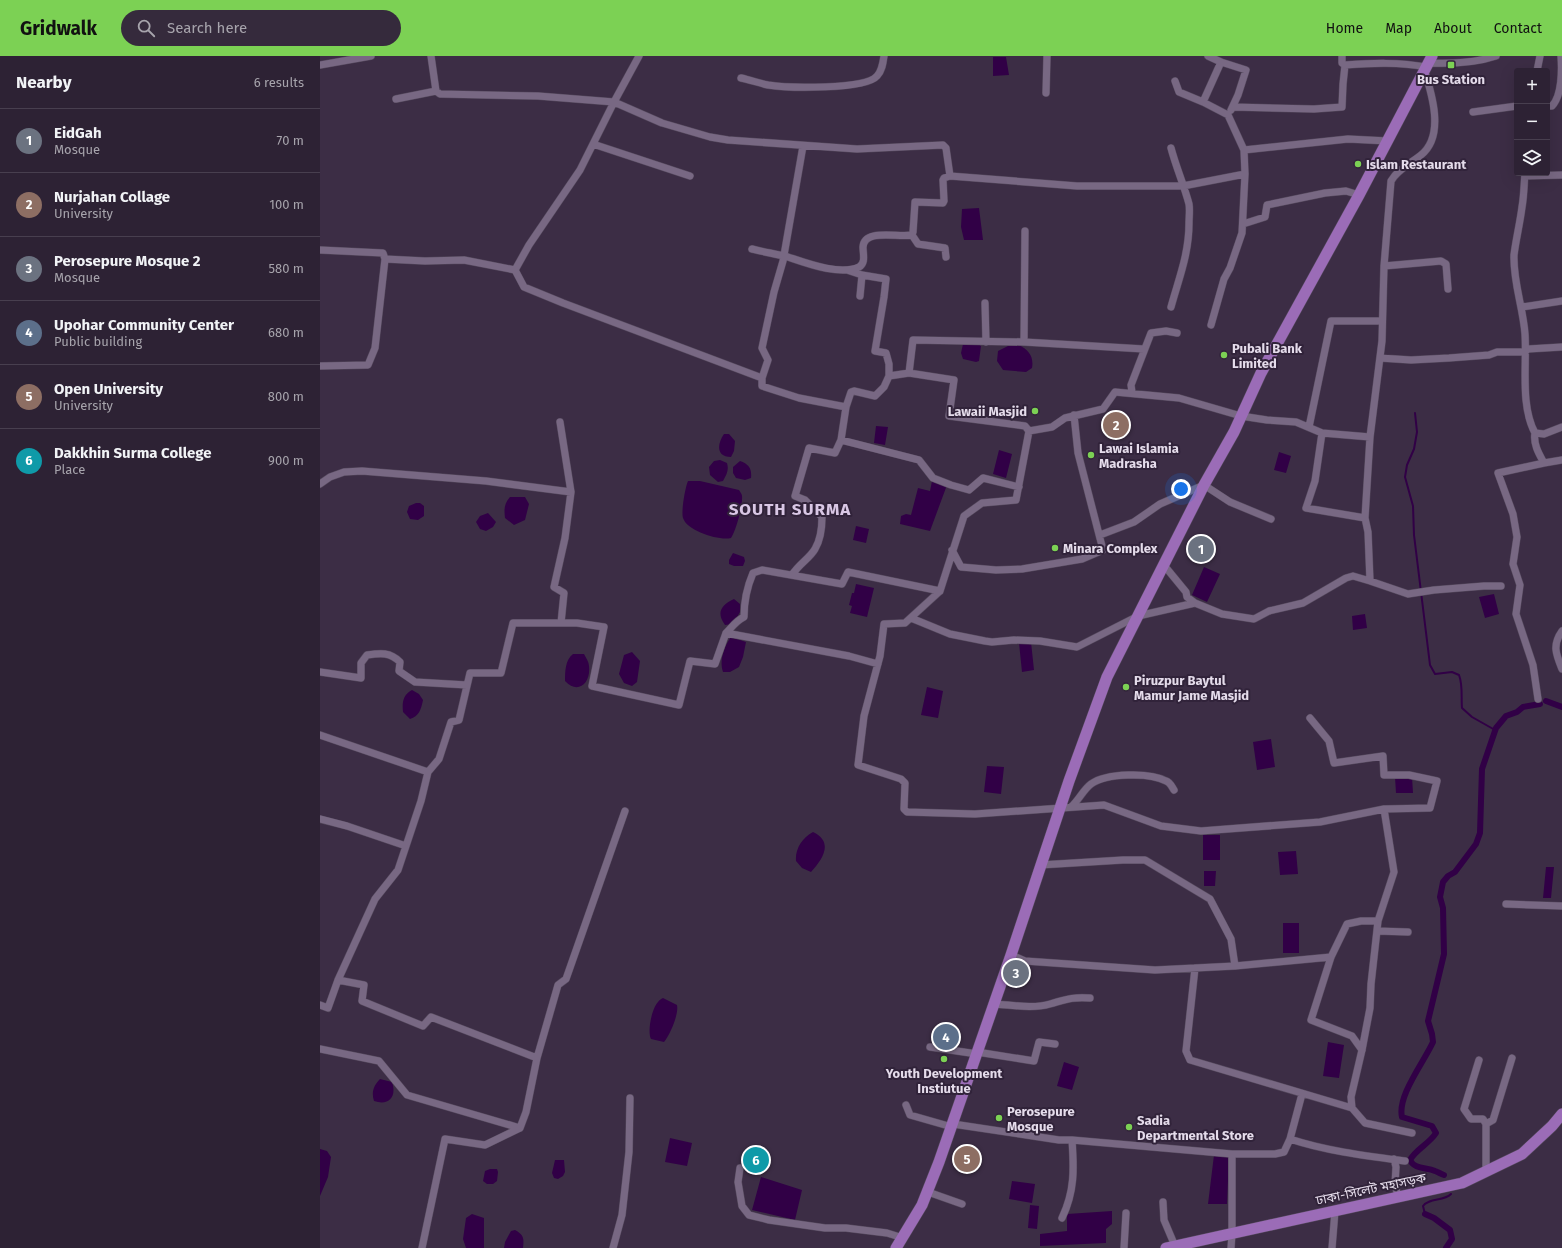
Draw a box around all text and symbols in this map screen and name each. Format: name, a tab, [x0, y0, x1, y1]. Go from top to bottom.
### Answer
search box	[121, 10, 401, 46]
text: Gridwalk	[20, 17, 97, 40]
icon: search	[135, 17, 157, 39]
text: Search here	[167, 19, 247, 37]
text: Home	[1326, 20, 1363, 37]
text: Map	[1385, 20, 1412, 37]
text: About	[1434, 20, 1472, 37]
text: Contact	[1494, 20, 1542, 37]
marker: Bus Station	[1446, 60, 1456, 70]
map controls	[1514, 68, 1550, 176]
button: +	[1514, 68, 1550, 104]
text: Nearby	[16, 72, 71, 93]
place label: Bus Station	[1417, 72, 1485, 87]
text: 6 results	[254, 75, 304, 90]
button: −	[1514, 104, 1550, 140]
text: EidGah	[54, 124, 102, 142]
text: 1	[26, 133, 32, 148]
text: 70 m	[277, 133, 304, 148]
button: layers	[1514, 140, 1550, 176]
text: Mosque	[54, 142, 100, 157]
place label: Islam Restaurant	[1366, 157, 1467, 172]
marker: Islam Restaurant	[1353, 159, 1363, 169]
text: Nurjahan Collage	[54, 188, 170, 206]
text: 2	[26, 197, 32, 212]
text: 100 m	[269, 197, 304, 212]
text: University	[54, 206, 113, 221]
text: Perosepure Mosque 2	[54, 252, 201, 270]
text: 3	[26, 261, 32, 276]
text: 580 m	[268, 261, 304, 276]
text: Mosque	[54, 270, 100, 285]
text: Upohar Community Center	[54, 316, 234, 334]
text: 4	[25, 325, 33, 340]
text: 680 m	[268, 325, 304, 340]
text: Public building	[54, 334, 142, 349]
place label: Pubali Bank Limited	[1232, 341, 1303, 371]
marker: Pubali Bank Limited	[1219, 350, 1229, 360]
text: Open University	[54, 380, 163, 398]
text: 5	[26, 389, 32, 404]
text: 800 m	[268, 389, 304, 404]
text: University	[54, 398, 113, 413]
place label: Lawaii Masjid	[948, 404, 1027, 419]
marker: Lawaii Masjid	[1030, 406, 1040, 416]
pin: 2	[1103, 410, 1129, 440]
place label: Lawai Islamia Madrasha	[1099, 441, 1179, 471]
text: Dakkhin Surma College	[54, 444, 212, 462]
marker: Lawai Islamia Madrasha	[1086, 450, 1096, 460]
text: 6	[25, 453, 33, 468]
text: 900 m	[268, 453, 304, 468]
text: Place	[54, 462, 85, 477]
your location	[1171, 479, 1191, 499]
district label: SOUTH SURMA	[729, 499, 851, 520]
pin: 1	[1188, 534, 1214, 564]
place label: Minara Complex	[1063, 541, 1158, 556]
marker: Minara Complex	[1050, 543, 1060, 553]
place label: Piruzpur Baytul Mamur Jame Masjid	[1134, 673, 1249, 703]
marker: Piruzpur Baytul Mamur Jame Masjid	[1121, 682, 1131, 692]
pin: 3	[1003, 958, 1029, 988]
pin: 4	[933, 1022, 959, 1052]
marker: Youth Development Instiutue	[939, 1054, 949, 1064]
place label: Youth Development Instiutue	[885, 1066, 1003, 1096]
place label: Perosepure Mosque	[1007, 1104, 1075, 1134]
marker: Perosepure Mosque	[994, 1113, 1004, 1123]
place label: Sadia Departmental Store	[1137, 1113, 1254, 1143]
marker: Sadia Departmental Store	[1124, 1122, 1134, 1132]
pin: 5	[954, 1144, 980, 1174]
pin: 6	[743, 1145, 769, 1175]
street label: ঢাকা-সিলেট মহাসড়ক	[1314, 1170, 1428, 1208]

